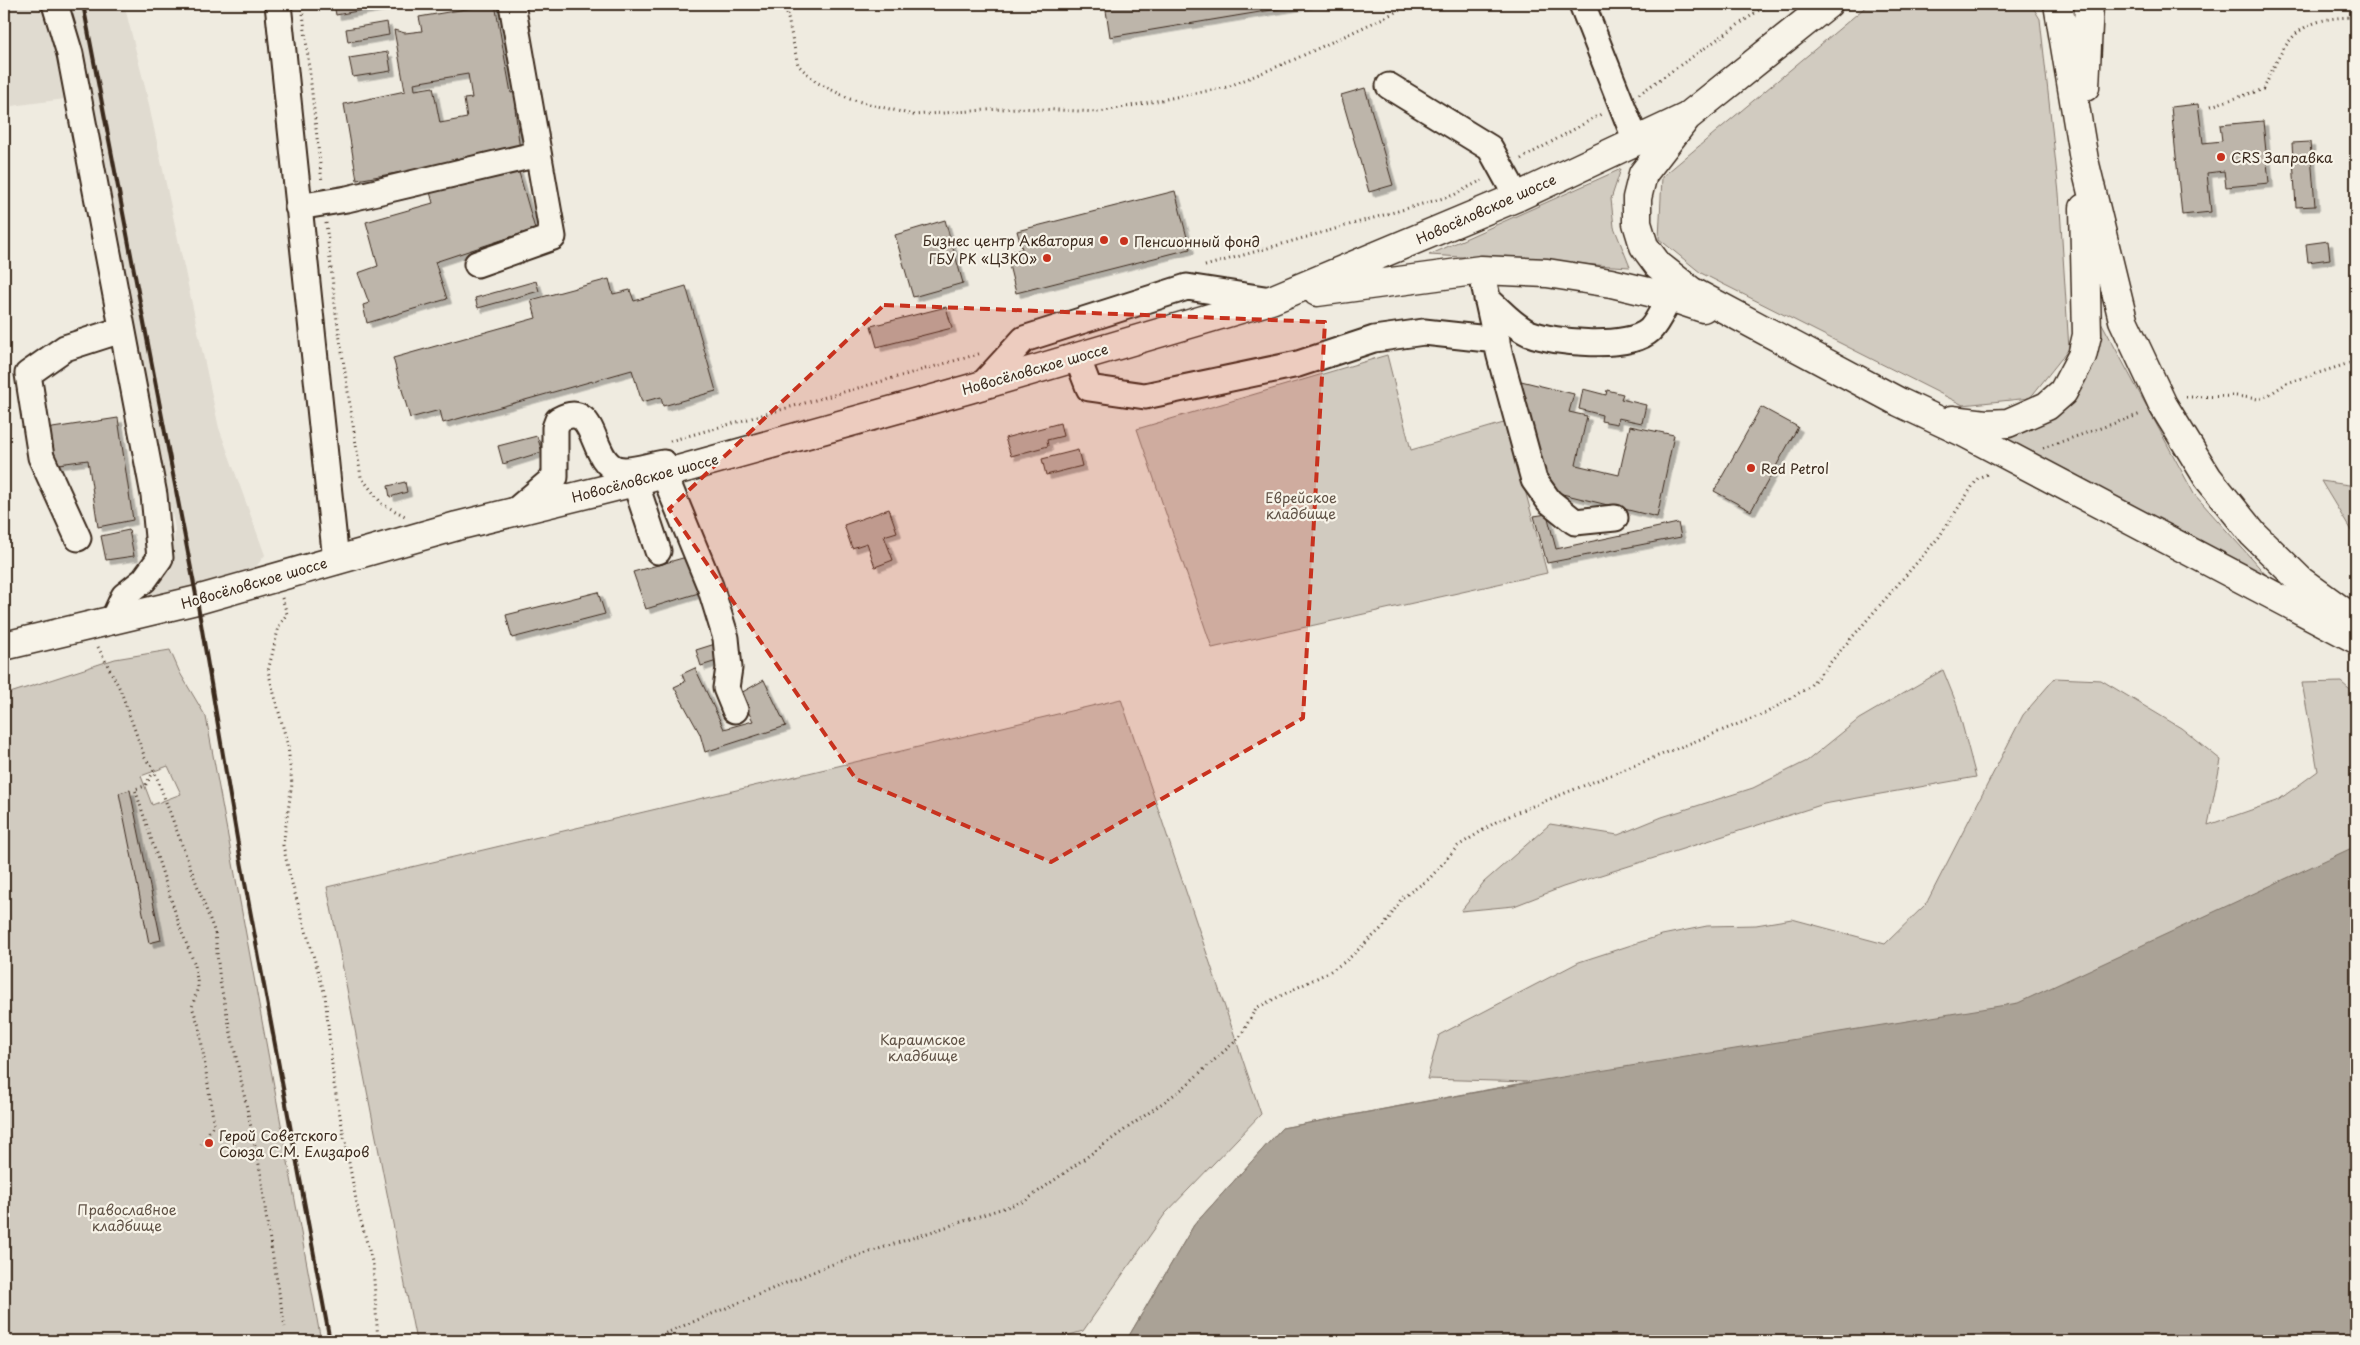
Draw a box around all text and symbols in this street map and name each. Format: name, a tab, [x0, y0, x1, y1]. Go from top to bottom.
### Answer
place label: CRS Заправка	[2231, 147, 2333, 168]
marker: CRS Заправка	[2215, 151, 2227, 163]
street label: Новосёловское шоссе	[1413, 169, 1559, 249]
place label: Бизнес центр Акватория	[923, 230, 1094, 251]
place label: Пенсионный фонд	[1134, 231, 1260, 252]
marker: Бизнес центр Акватория	[1098, 234, 1110, 246]
marker: Пенсионный фонд	[1118, 235, 1130, 247]
place label: ГБУ РК «ЦЗКО»	[929, 248, 1037, 269]
marker: ГБУ РК «ЦЗКО»	[1041, 252, 1053, 264]
street label: Новосёловское шоссе	[959, 338, 1111, 400]
street label: Новосёловское шоссе	[569, 448, 721, 508]
place label: Red Petrol	[1761, 458, 1829, 479]
marker: Red Petrol	[1745, 462, 1757, 474]
park label: Еврейское кладбище	[1265, 487, 1337, 524]
street label: Новосёловское шоссе	[178, 552, 330, 614]
park label: Караимское кладбище	[880, 1029, 966, 1066]
place label: Герой Советского Союза С.М. Елизаров	[219, 1125, 369, 1162]
marker: Герой Советского Союза С.М. Елизаров	[203, 1137, 215, 1149]
park label: Православное кладбище	[77, 1199, 177, 1236]

